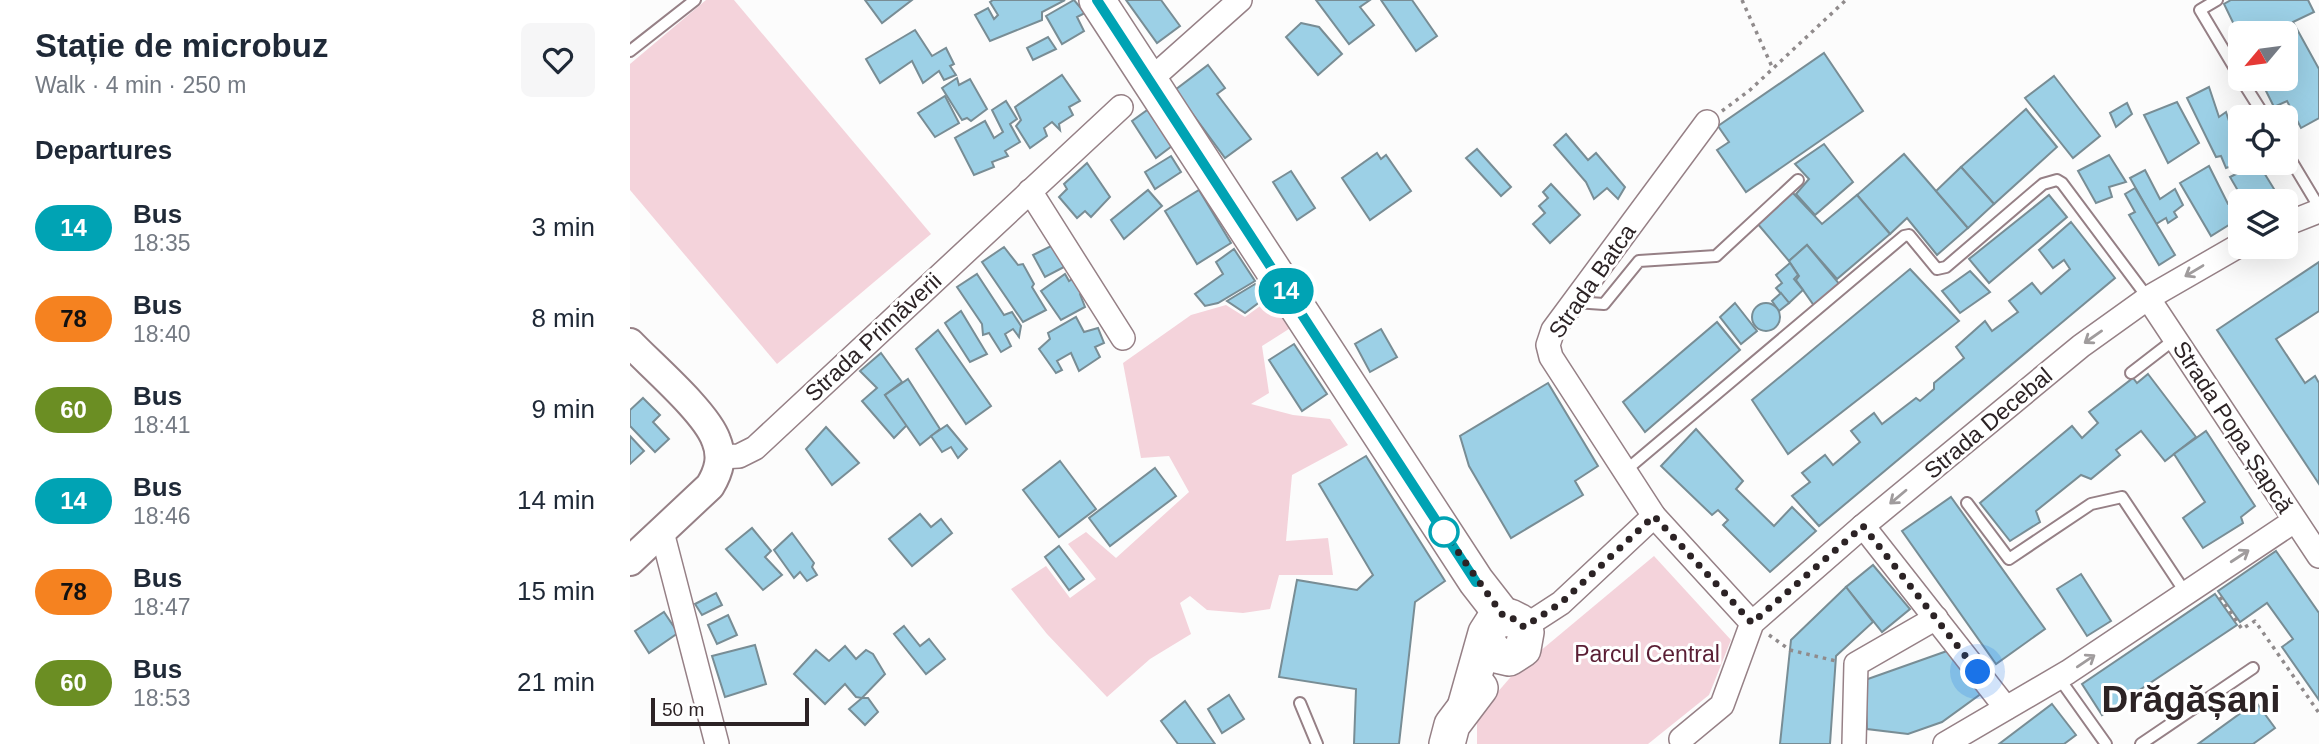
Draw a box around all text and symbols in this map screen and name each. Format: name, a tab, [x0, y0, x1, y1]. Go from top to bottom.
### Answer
north arrow	[2228, 21, 2298, 91]
map controls	[2228, 21, 2298, 259]
button: heart	[521, 23, 595, 97]
text: Stație de microbuz	[35, 27, 328, 64]
text: Walk · 4 min · 250 m	[35, 72, 246, 98]
button: locate	[2228, 105, 2298, 175]
text: Departures	[35, 135, 172, 165]
button: layers	[2228, 189, 2298, 259]
text: Bus	[133, 199, 182, 229]
text: 3 min	[531, 212, 595, 242]
text: 14	[60, 214, 87, 241]
street label: Strada Batca	[1543, 219, 1641, 343]
text: 18:35	[133, 230, 191, 256]
one-way arrow	[2184, 264, 2204, 278]
street label: Strada Primăverii	[800, 267, 946, 407]
line badge: 14	[1254, 268, 1318, 314]
text: 14	[1273, 277, 1299, 304]
text: Bus	[133, 290, 182, 320]
text: 8 min	[531, 303, 595, 333]
text: 78	[60, 305, 87, 332]
text: 18:40	[133, 321, 191, 347]
one-way arrow	[2084, 330, 2103, 344]
street label: Strada Popa Șapcă	[2168, 336, 2298, 518]
street label: Strada Decebal	[1919, 362, 2057, 484]
text: Bus	[133, 381, 182, 411]
text: 9 min	[531, 394, 595, 424]
text: 60	[60, 396, 87, 423]
text: 18:41	[133, 412, 191, 438]
text: Bus	[133, 472, 182, 502]
text: 14 min	[517, 485, 595, 515]
text: 14	[60, 487, 87, 514]
one-way arrow	[1889, 489, 1907, 505]
text: 18:46	[133, 503, 191, 529]
unlabelled marker	[1429, 517, 1459, 547]
one-way arrow	[2229, 549, 2249, 563]
text: Bus	[133, 563, 182, 593]
text: 15 min	[517, 576, 595, 606]
text: 78	[60, 578, 87, 605]
text: 18:47	[133, 594, 191, 620]
park label: Parcul Central	[1574, 641, 1720, 667]
text: Bus	[133, 654, 182, 684]
your location	[1960, 654, 1995, 689]
one-way arrow	[2076, 654, 2095, 668]
text: 21 min	[517, 667, 595, 697]
text: 60	[60, 669, 87, 696]
district label: Drăgășani	[2102, 679, 2280, 720]
text: 18:53	[133, 685, 191, 711]
scale bar	[651, 695, 808, 727]
text: 50 m	[662, 699, 704, 720]

